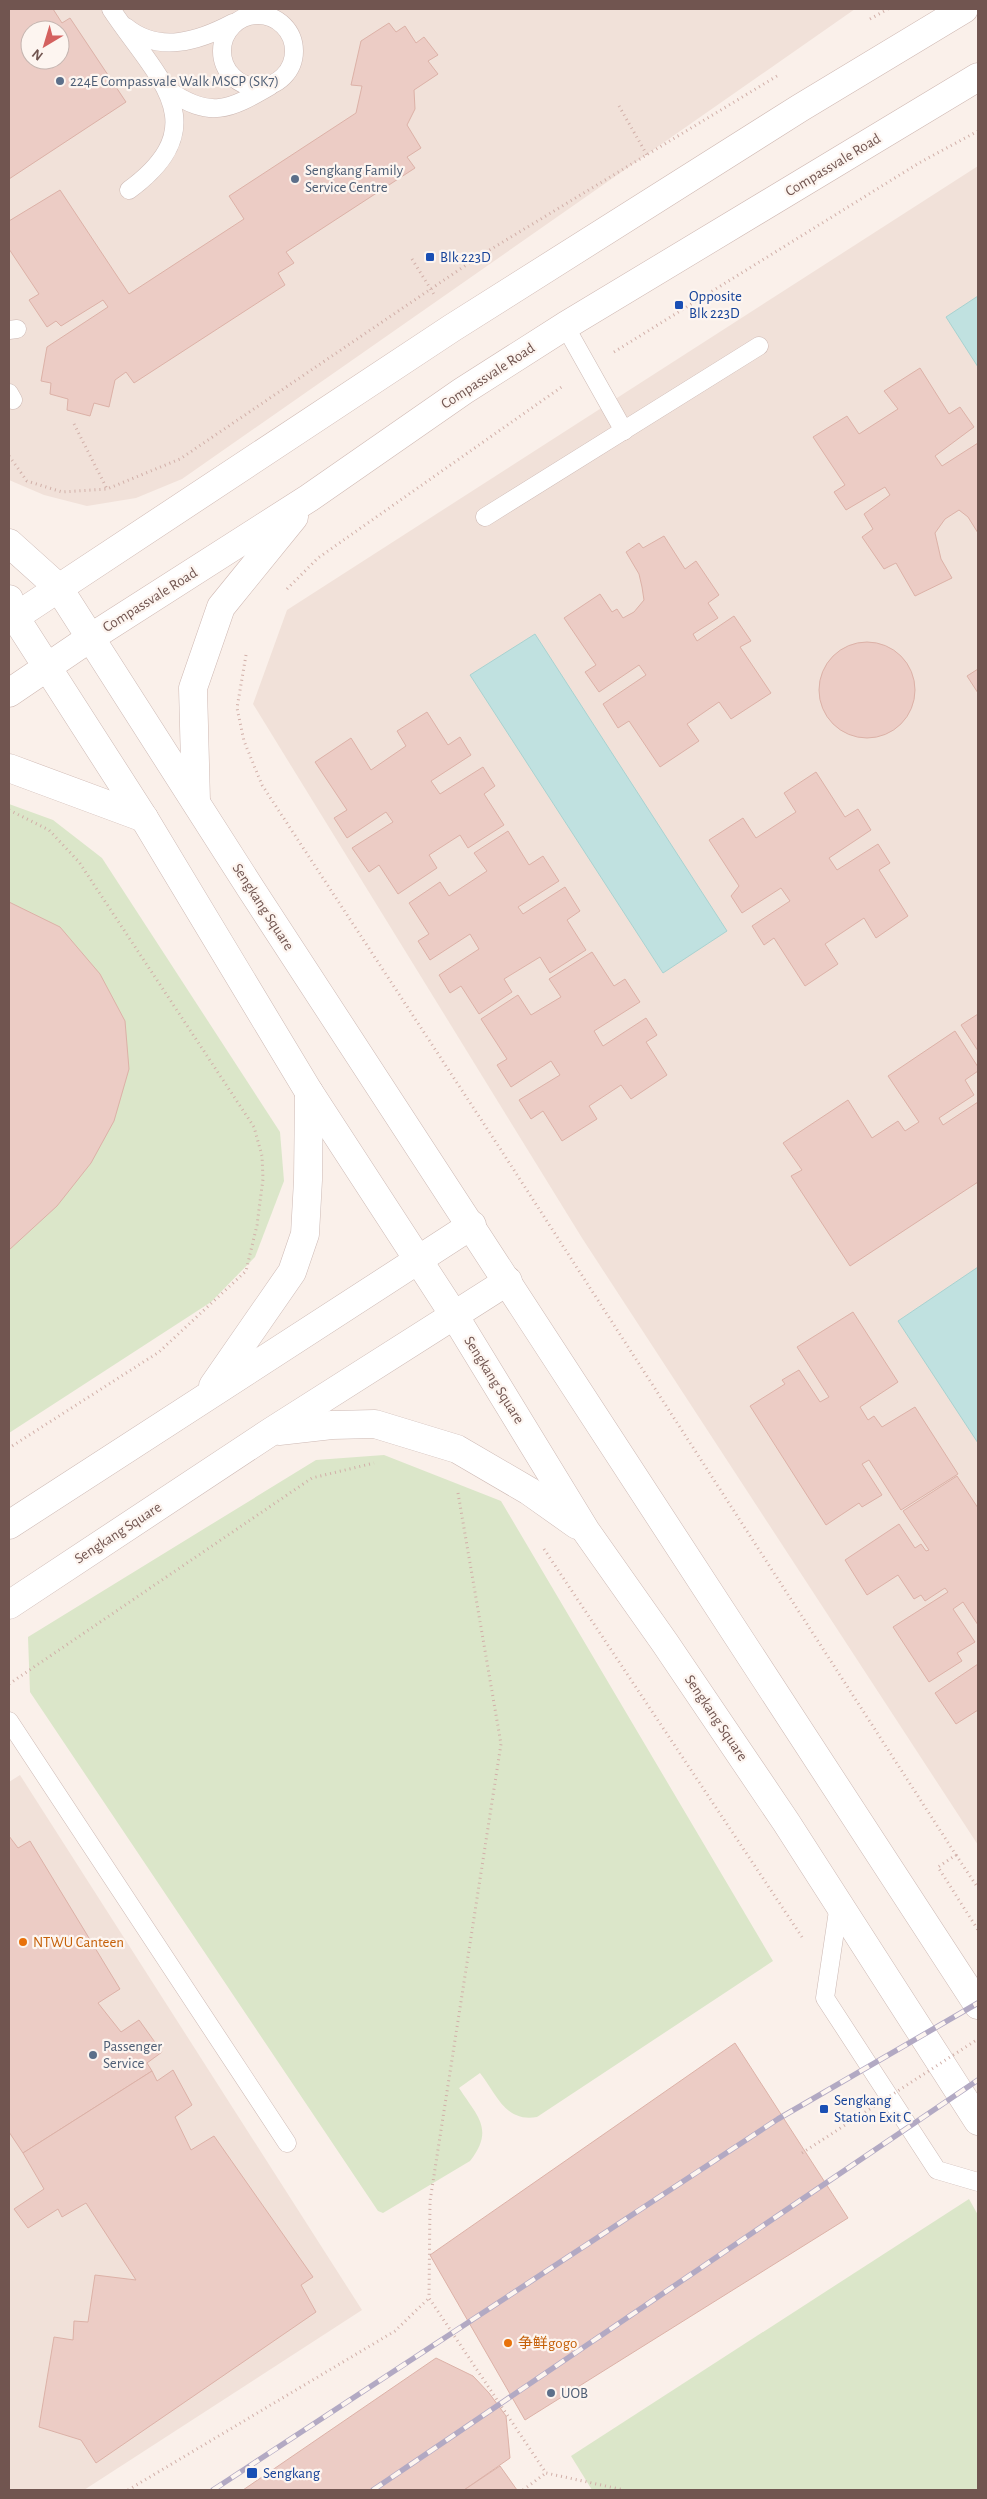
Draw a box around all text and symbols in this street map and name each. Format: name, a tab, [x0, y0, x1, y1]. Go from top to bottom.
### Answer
north arrow	[20, 20, 70, 70]
text: N	[29, 46, 46, 63]
place label: 224E Compassvale Walk MSCP (SK7)	[70, 74, 279, 89]
marker: 224E Compassvale Walk MSCP (SK7)	[54, 75, 66, 87]
street label: Compassvale Road	[783, 131, 883, 199]
place label: Sengkang Family Service Centre	[305, 163, 404, 195]
marker: Sengkang Family Service Centre	[289, 173, 301, 185]
place label: Blk 223D	[440, 250, 491, 265]
marker: Blk 223D	[424, 251, 436, 263]
place label: Opposite Blk 223D	[689, 289, 742, 321]
marker: Opposite Blk 223D	[673, 299, 685, 311]
street label: Compassvale Road	[438, 340, 538, 412]
street label: Compassvale Road	[100, 565, 200, 635]
street label: Sengkang Square	[229, 861, 297, 953]
street label: Sengkang Square	[461, 1334, 527, 1427]
street label: Sengkang Square	[72, 1499, 164, 1567]
street label: Sengkang Square	[682, 1672, 750, 1764]
place label: NTWU Canteen	[33, 1935, 124, 1950]
marker: NTWU Canteen	[17, 1936, 29, 1948]
place label: Passenger Service	[103, 2039, 162, 2071]
marker: Passenger Service	[87, 2049, 99, 2061]
place label: Sengkang Station Exit C	[834, 2093, 911, 2125]
marker: Sengkang Station Exit C	[818, 2103, 830, 2115]
place label: 争鲜gogo	[518, 2335, 577, 2351]
marker: 争鲜gogo	[502, 2337, 514, 2349]
place label: UOB	[561, 2386, 588, 2401]
marker: UOB	[545, 2387, 557, 2399]
marker: Sengkang	[245, 2466, 259, 2480]
place label: Sengkang	[263, 2466, 321, 2481]

